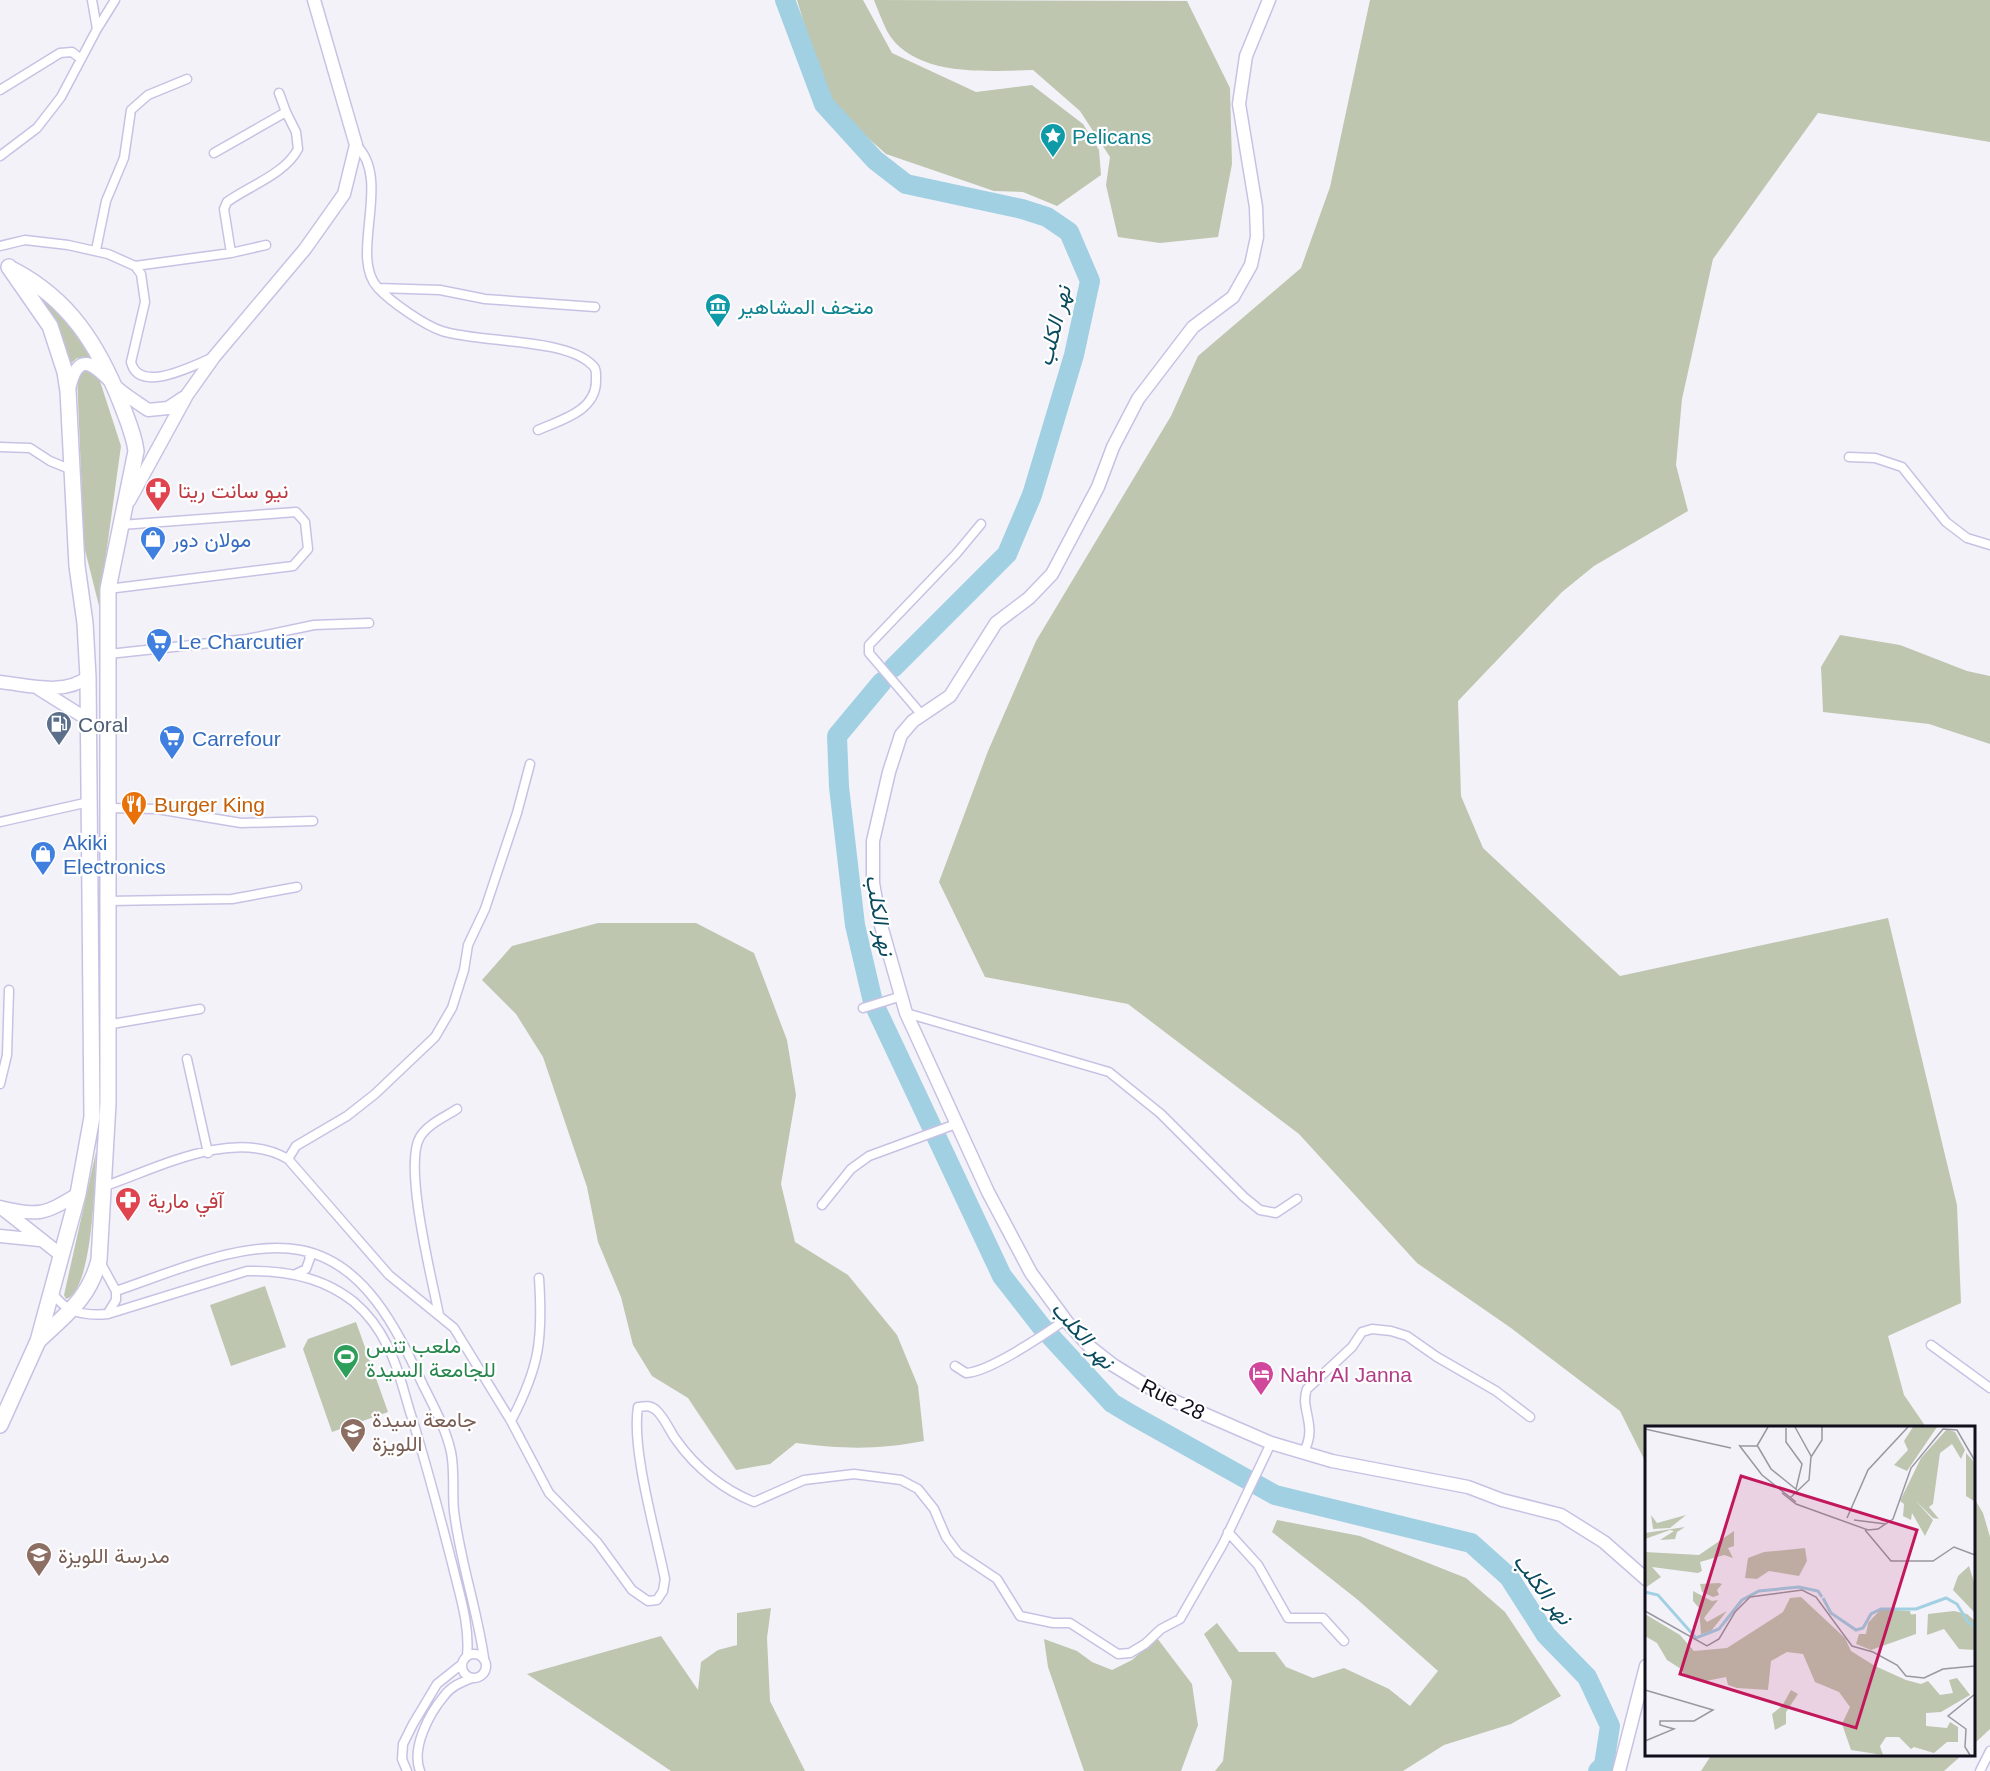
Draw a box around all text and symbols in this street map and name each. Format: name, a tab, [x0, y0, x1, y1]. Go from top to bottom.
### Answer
place icon: Pelicans	[1038, 121, 1068, 159]
place label: Pelicans	[1072, 125, 1151, 148]
water label: نهر الكلب	[1032, 282, 1077, 369]
museum icon: متحف المشاهير	[703, 291, 733, 329]
place label: متحف المشاهير	[737, 295, 874, 320]
pharmacy icon: نيو سانت ريتا	[143, 475, 173, 513]
place label: نيو سانت ريتا	[178, 479, 289, 504]
shop icon: مولان دور	[138, 524, 168, 562]
place label: مولان دور	[171, 528, 251, 553]
supermarket icon: Le Charcutier	[144, 626, 174, 664]
place label: Le Charcutier	[178, 630, 304, 653]
fuel station icon: Coral	[44, 709, 74, 747]
place label: Coral	[78, 713, 128, 736]
supermarket icon: Carrefour	[157, 723, 187, 761]
place label: Carrefour	[192, 727, 281, 750]
restaurant icon: Burger King	[119, 789, 149, 827]
place label: Burger King	[154, 793, 265, 816]
place label: Akiki Electronics	[63, 831, 166, 878]
shop icon: Akiki Electronics	[28, 839, 58, 877]
water label: نهر الكلب	[860, 872, 900, 959]
pharmacy icon: آفي مارية	[113, 1185, 143, 1223]
place label: آفي مارية	[148, 1189, 225, 1218]
water label: نهر الكلب	[1046, 1296, 1121, 1376]
place label: ملعب تنس للجامعة السيدة	[366, 1334, 496, 1382]
sports icon: ملعب تنس للجامعة السيدة	[331, 1342, 361, 1380]
hotel icon: Nahr Al Janna	[1246, 1359, 1276, 1397]
place label: Nahr Al Janna	[1280, 1363, 1412, 1386]
street label: Rue 28	[1138, 1374, 1208, 1424]
place label: جامعة سيدة اللويزة	[372, 1408, 477, 1457]
school or university icon: جامعة سيدة اللويزة	[338, 1416, 368, 1454]
inset map	[1645, 1426, 1975, 1756]
school or university icon: مدرسة اللويزة	[24, 1540, 54, 1578]
place label: مدرسة اللويزة	[58, 1544, 170, 1569]
water label: نهر الكلب	[1508, 1549, 1579, 1631]

